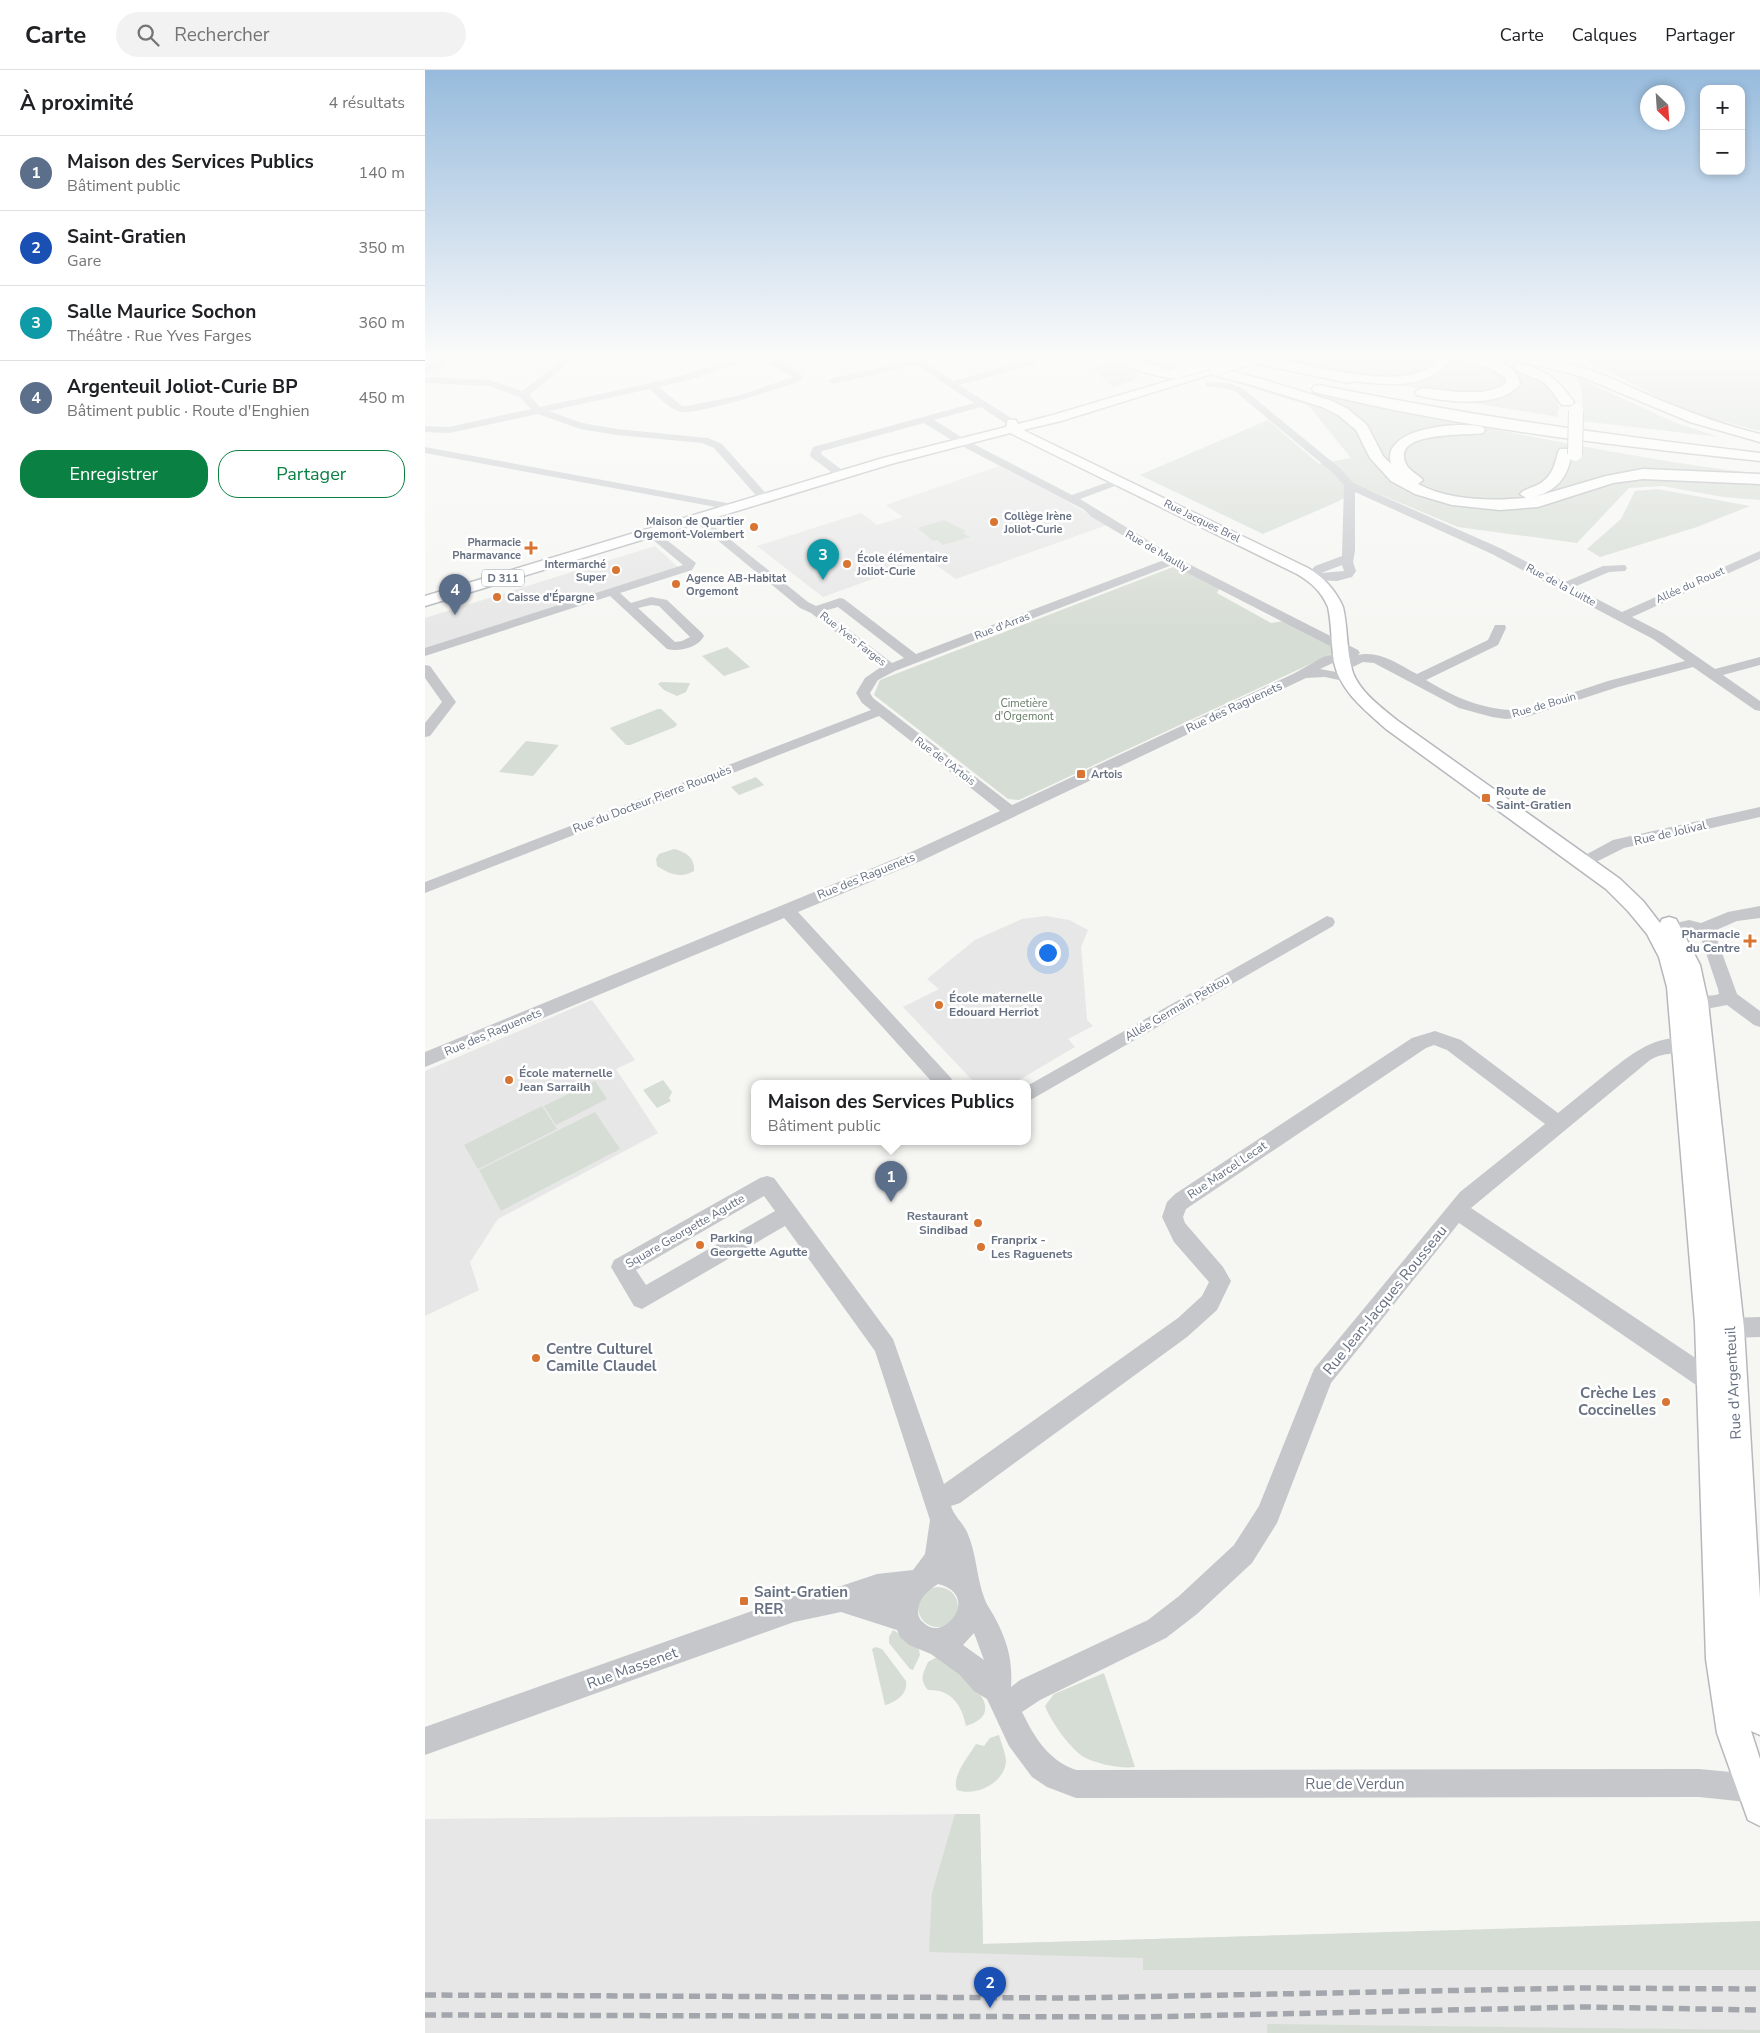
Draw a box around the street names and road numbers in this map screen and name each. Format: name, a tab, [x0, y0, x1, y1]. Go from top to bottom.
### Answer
street label: Rue Jacques Brel	[1161, 496, 1243, 546]
street label: Rue de Maully	[1123, 527, 1192, 575]
street label: Rue de la Luitte	[1523, 560, 1599, 610]
street label: Allée du Rouet	[1653, 563, 1727, 607]
road number: D 311	[482, 569, 524, 586]
street label: Rue Yves Farges	[817, 608, 889, 670]
street label: Rue d'Arras	[972, 609, 1032, 643]
street label: Rue des Raguenets	[1183, 678, 1285, 736]
street label: Rue de Bouin	[1510, 689, 1578, 721]
street label: Rue de l'Artois	[911, 733, 979, 789]
street label: Rue du Docteur Pierre Rouquès	[570, 761, 734, 837]
street label: Rue de Jolival	[1632, 817, 1708, 849]
street label: Rue des Raguenets	[815, 849, 917, 903]
street label: Allée Germain Petitou	[1122, 971, 1232, 1045]
street label: Rue des Raguenets	[442, 1004, 544, 1060]
street label: Rue Marcel Lecat	[1184, 1137, 1270, 1202]
street label: Square Georgette Agutte	[622, 1190, 748, 1272]
street label: Rue Jean-Jacques Rousseau	[1318, 1221, 1452, 1379]
street label: Rue d'Argenteuil	[1720, 1325, 1746, 1440]
street label: Rue Massenet	[584, 1642, 681, 1694]
street label: Rue de Verdun	[1305, 1774, 1405, 1794]

